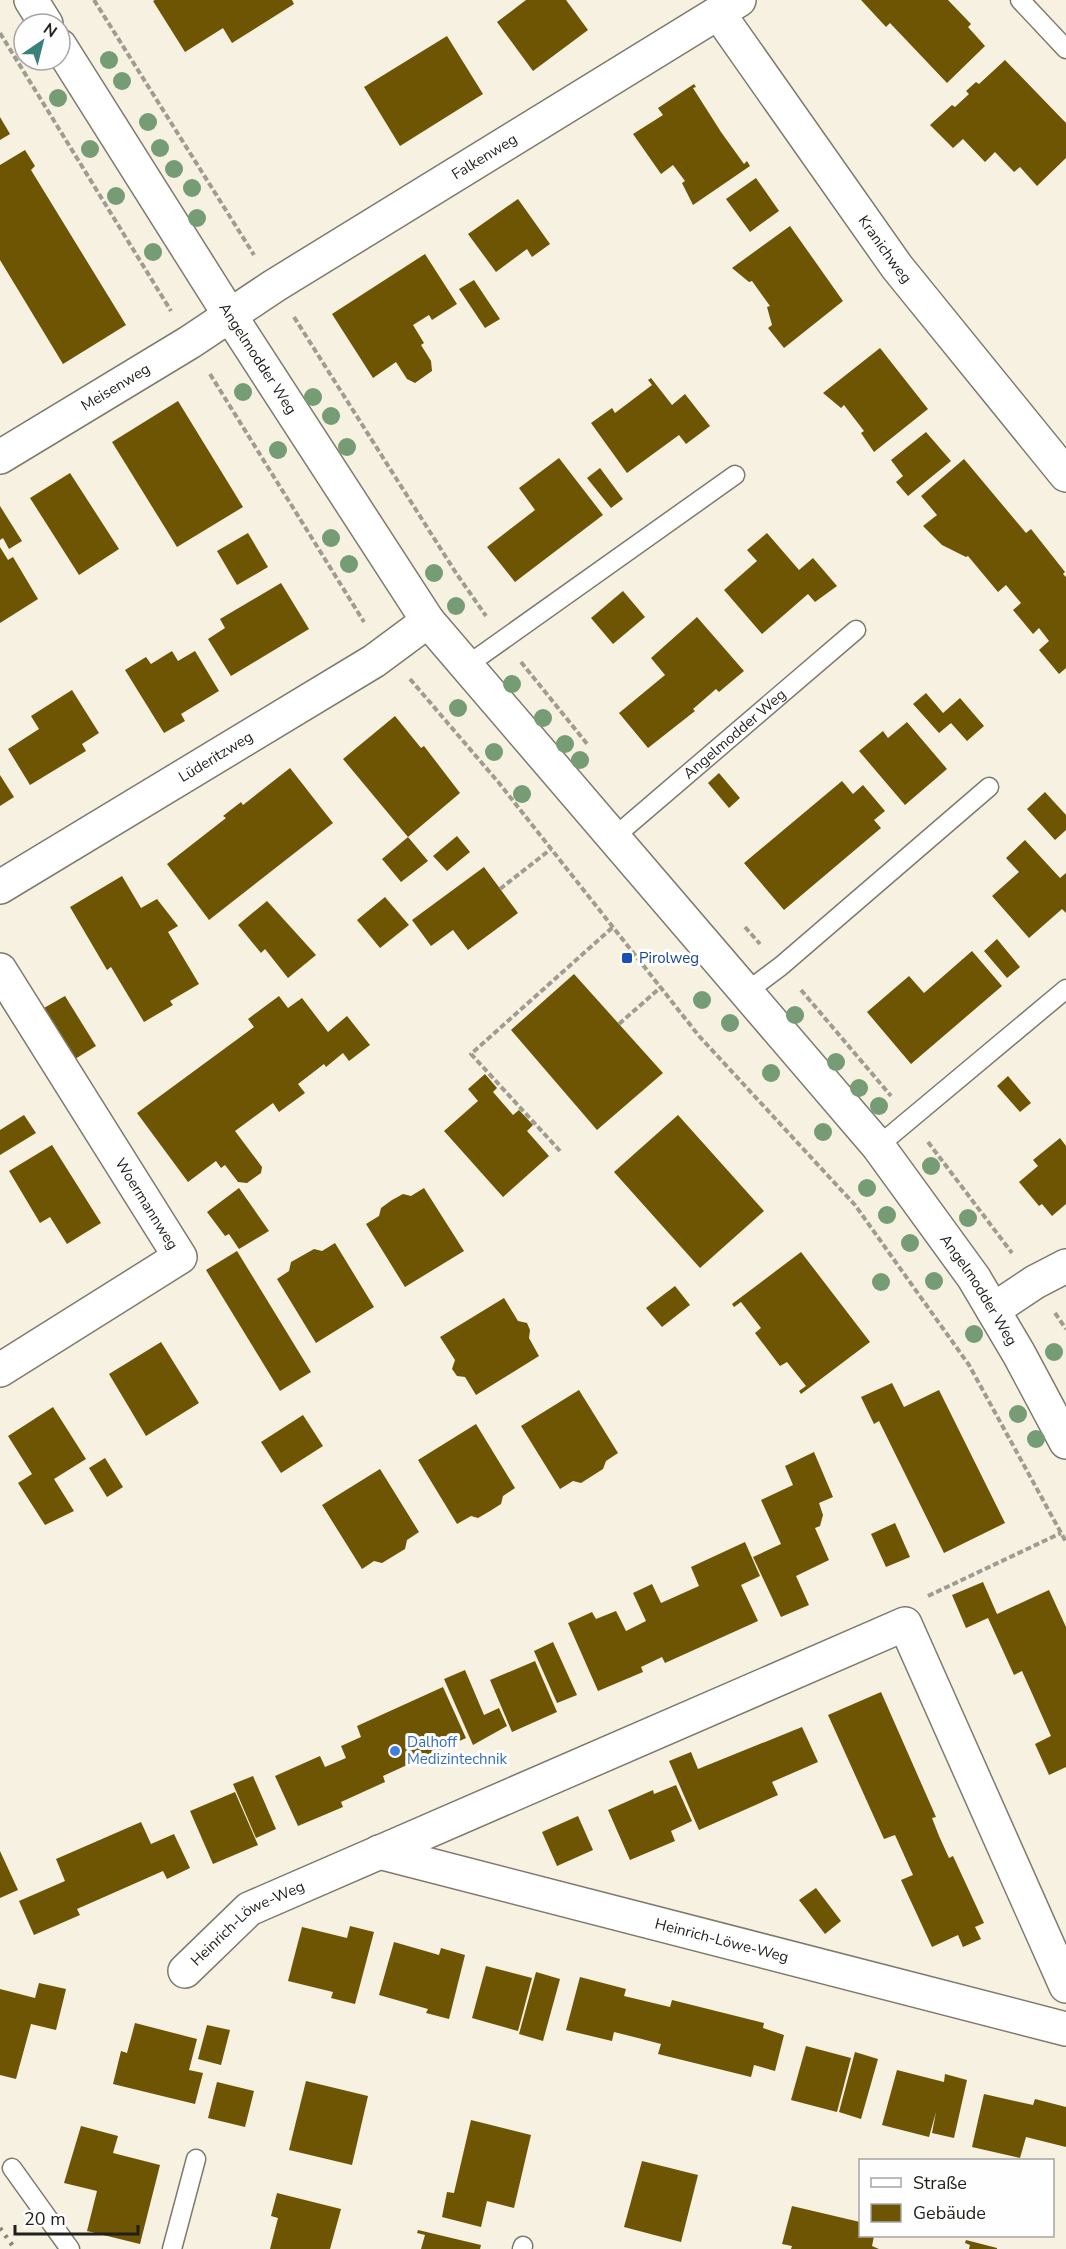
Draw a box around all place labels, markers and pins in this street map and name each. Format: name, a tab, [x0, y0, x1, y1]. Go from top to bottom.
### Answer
place label: Pirolweg	[639, 948, 699, 968]
marker: Pirolweg	[620, 951, 634, 965]
place label: Dalhoff Medizintechnik	[407, 1732, 508, 1769]
marker: Dalhoff Medizintechnik	[388, 1744, 402, 1758]

